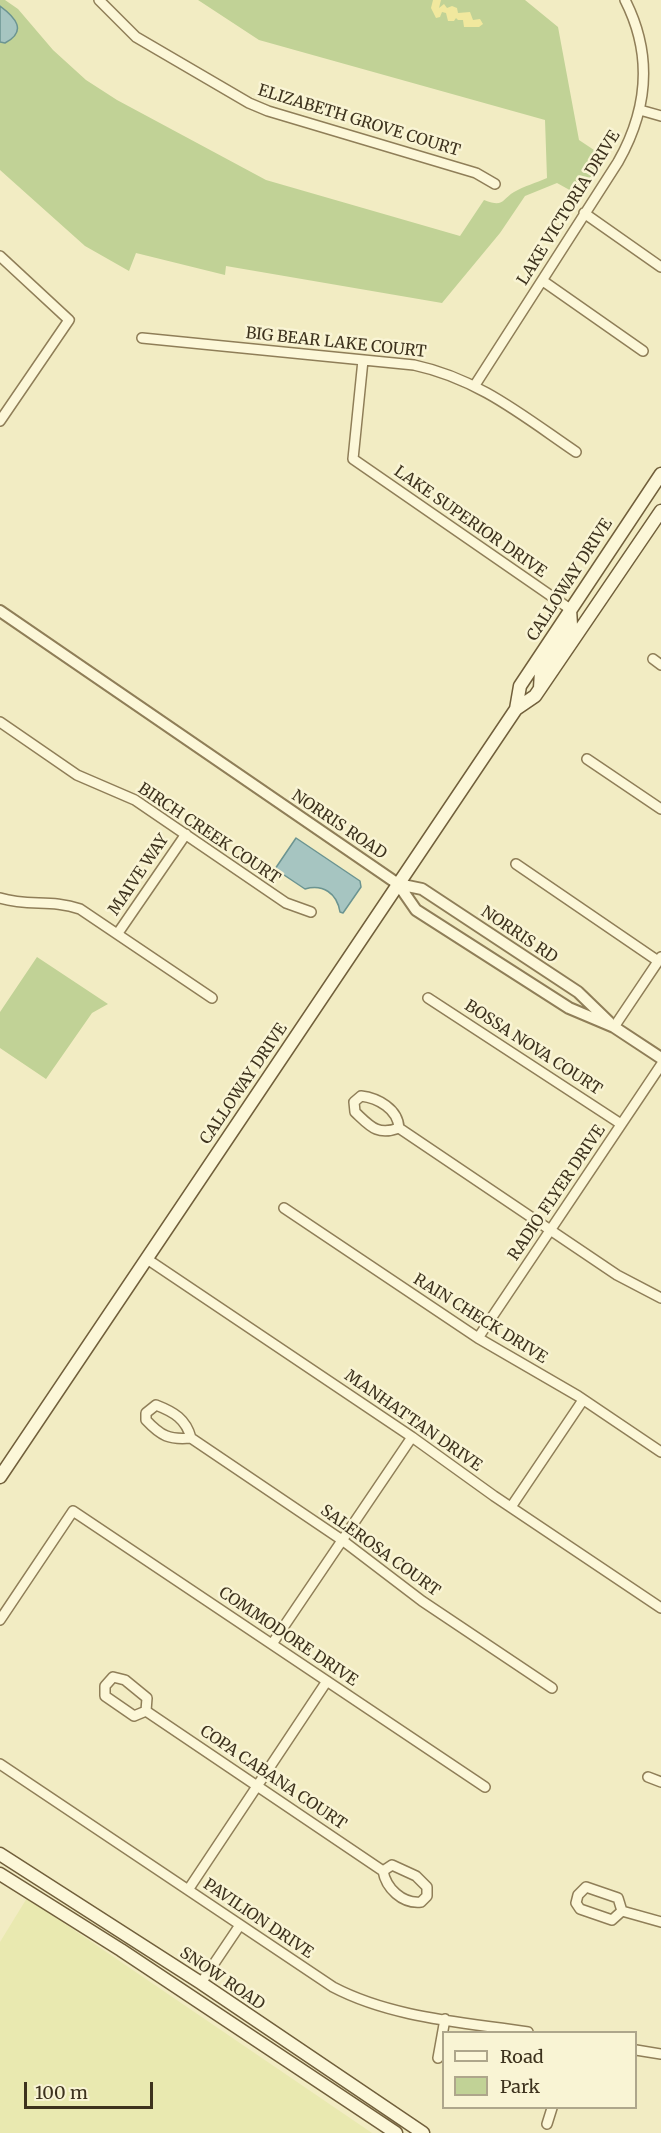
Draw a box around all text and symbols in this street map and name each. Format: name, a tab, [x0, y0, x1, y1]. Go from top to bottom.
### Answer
street label: ELIZABETH GROVE COURT	[256, 81, 462, 161]
street label: LAKE VICTORIA DRIVE	[513, 127, 625, 289]
street label: BIG BEAR LAKE COURT	[245, 324, 427, 362]
street label: LAKE SUPERIOR DRIVE	[390, 462, 550, 582]
street label: CALLOWAY DRIVE	[523, 515, 617, 645]
street label: BIRCH CREEK COURT	[134, 779, 284, 889]
street label: NORRIS ROAD	[288, 786, 390, 864]
street label: MAIVE WAY	[105, 831, 173, 919]
street label: NORRIS RD	[477, 902, 561, 968]
street label: BOSSA NOVA COURT	[461, 996, 605, 1100]
street label: CALLOWAY DRIVE	[196, 1020, 292, 1148]
street label: RADIO FLYER DRIVE	[504, 1122, 610, 1264]
street label: RAIN CHECK DRIVE	[409, 1270, 551, 1368]
street label: MANHATTAN DRIVE	[341, 1366, 485, 1476]
street label: SALEROSA COURT	[316, 1501, 444, 1601]
street label: COMMODORE DRIVE	[215, 1583, 361, 1691]
street label: COPA CABANA COURT	[196, 1722, 350, 1834]
street label: PAVILION DRIVE	[199, 1875, 317, 1963]
street label: SNOW ROAD	[176, 1944, 268, 2014]
legend	[442, 2031, 637, 2109]
text: Road	[500, 2045, 544, 2068]
scale bar	[27, 2070, 156, 2108]
text: Park	[500, 2075, 540, 2098]
text: 100 m	[35, 2081, 88, 2104]

